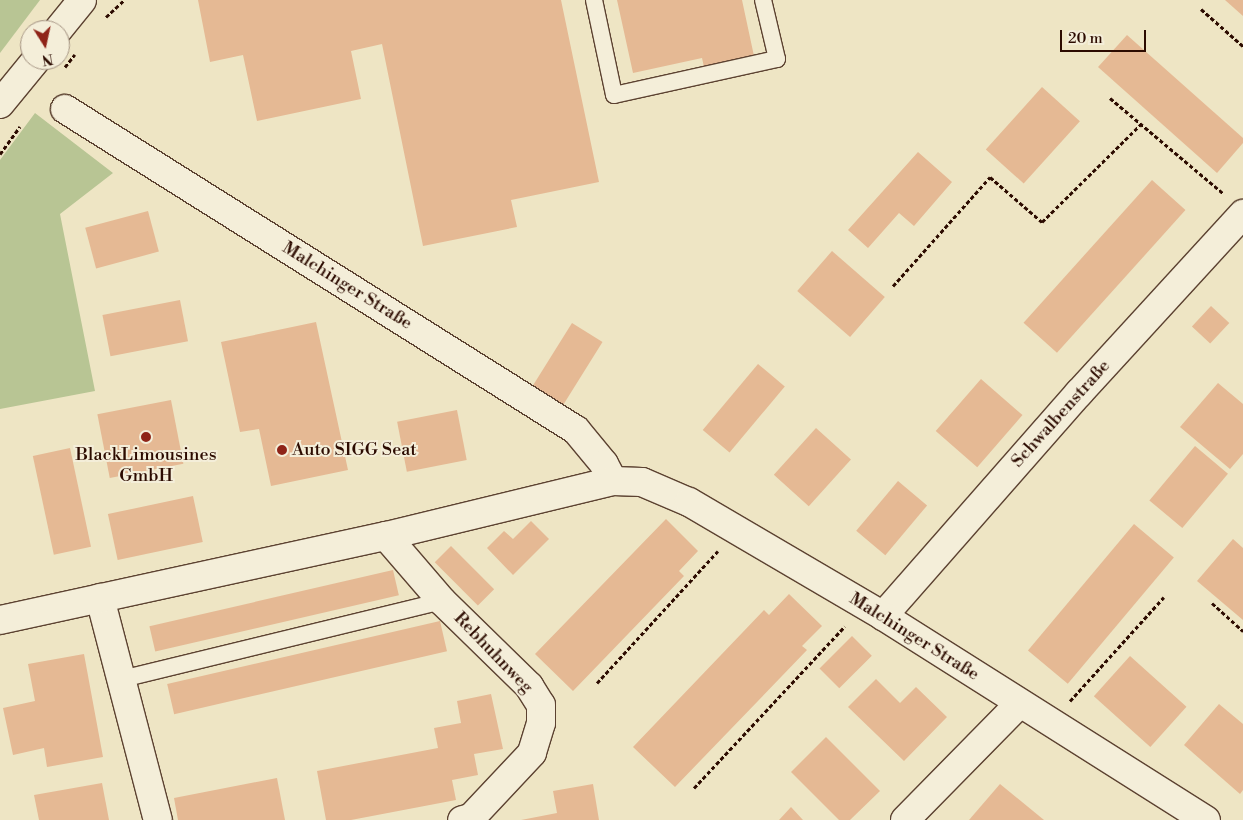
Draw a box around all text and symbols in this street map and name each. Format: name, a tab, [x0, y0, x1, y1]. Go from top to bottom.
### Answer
north arrow	[20, 20, 70, 70]
scale bar	[1063, 20, 1149, 52]
text: 20 m	[1068, 29, 1103, 48]
text: N	[40, 49, 54, 69]
street label: Malchinger Straße	[278, 237, 416, 335]
street label: Schwalbenstraße	[1007, 356, 1115, 472]
marker: BlackLimousines GmbH	[140, 431, 152, 443]
place label: Auto SIGG Seat	[292, 439, 417, 461]
marker: Auto SIGG Seat	[276, 444, 288, 456]
place label: BlackLimousines GmbH	[75, 445, 217, 488]
street label: Malchinger Straße	[845, 588, 983, 686]
street label: Rebhuhnweg	[449, 608, 537, 698]

